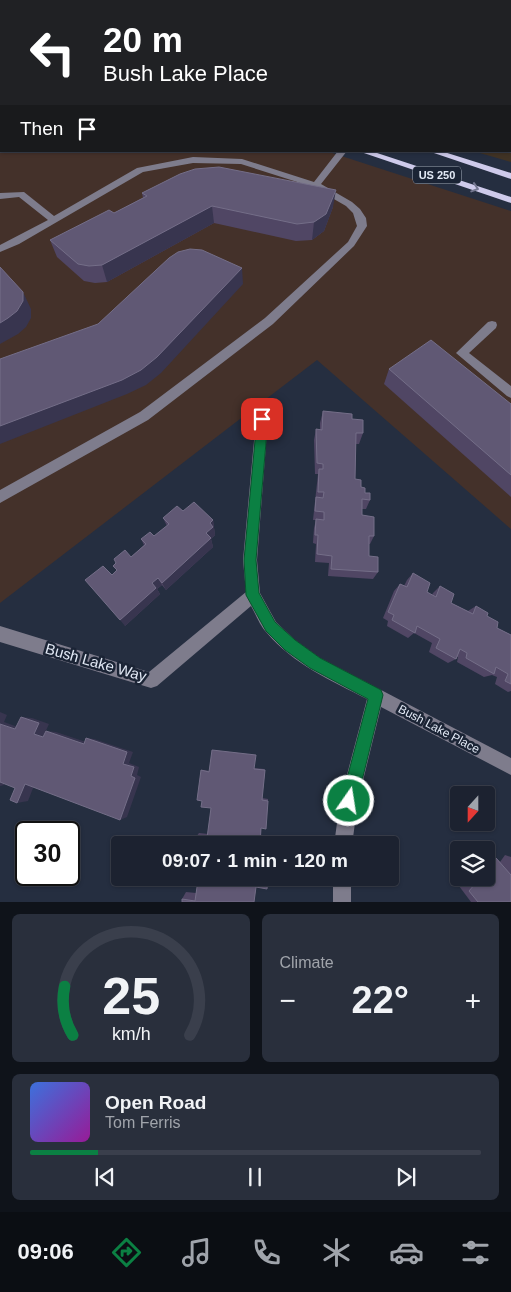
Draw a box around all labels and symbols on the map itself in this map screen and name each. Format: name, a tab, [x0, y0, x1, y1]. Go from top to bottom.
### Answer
road number: US 250	[413, 166, 461, 184]
one-way arrow	[471, 182, 479, 192]
pin	[241, 398, 283, 440]
street label: Bush Lake Way	[43, 639, 149, 685]
street label: Bush Lake Place	[396, 702, 482, 756]
position arrow	[322, 774, 374, 826]
north arrow	[450, 786, 495, 831]
speed limit sign: 30	[15, 821, 80, 886]

